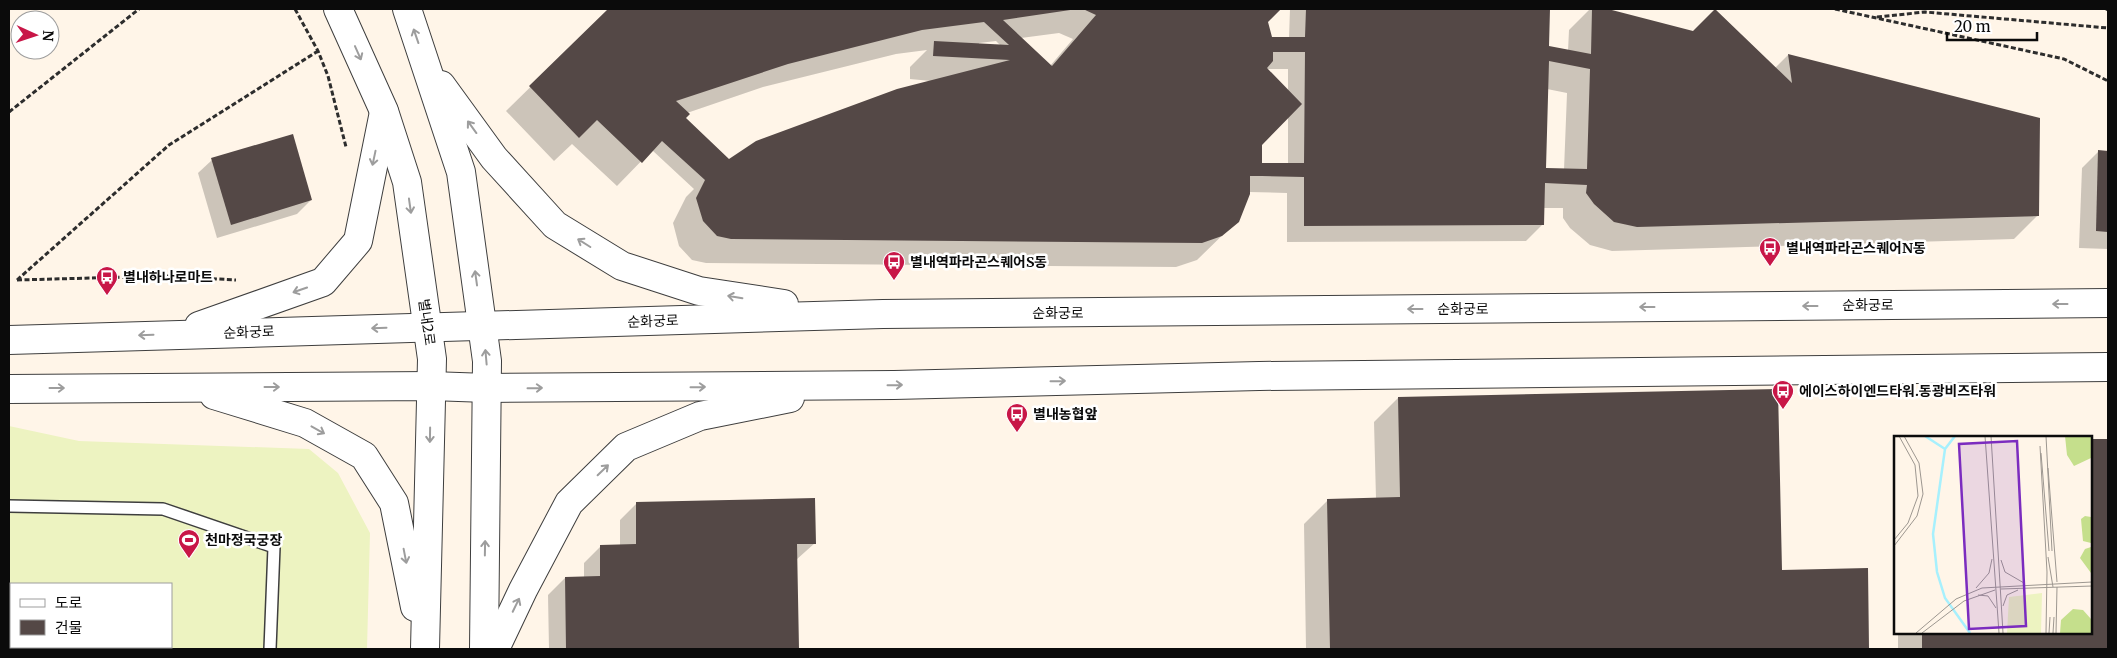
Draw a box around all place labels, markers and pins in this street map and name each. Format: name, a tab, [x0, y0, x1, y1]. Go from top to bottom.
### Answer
bus stop icon: 별내역파라곤스퀘어N동	[1758, 236, 1782, 267]
place label: 별내역파라곤스퀘어N동	[1786, 239, 1926, 257]
bus stop icon: 별내역파라곤스퀘어S동	[882, 250, 906, 281]
place label: 별내역파라곤스퀘어S동	[910, 253, 1047, 271]
bus stop icon: 별내하나로마트	[95, 265, 119, 296]
place label: 별내하나로마트	[123, 268, 213, 286]
bus stop icon: 에이스하이엔드타워.동광비즈타워	[1771, 379, 1795, 410]
place label: 에이스하이엔드타워.동광비즈타워	[1799, 382, 1996, 400]
bus stop icon: 별내농협앞	[1005, 402, 1029, 433]
place label: 별내농협앞	[1033, 405, 1098, 423]
sports icon: 천마정국궁장	[177, 528, 201, 559]
place label: 천마정국궁장	[205, 531, 282, 549]

